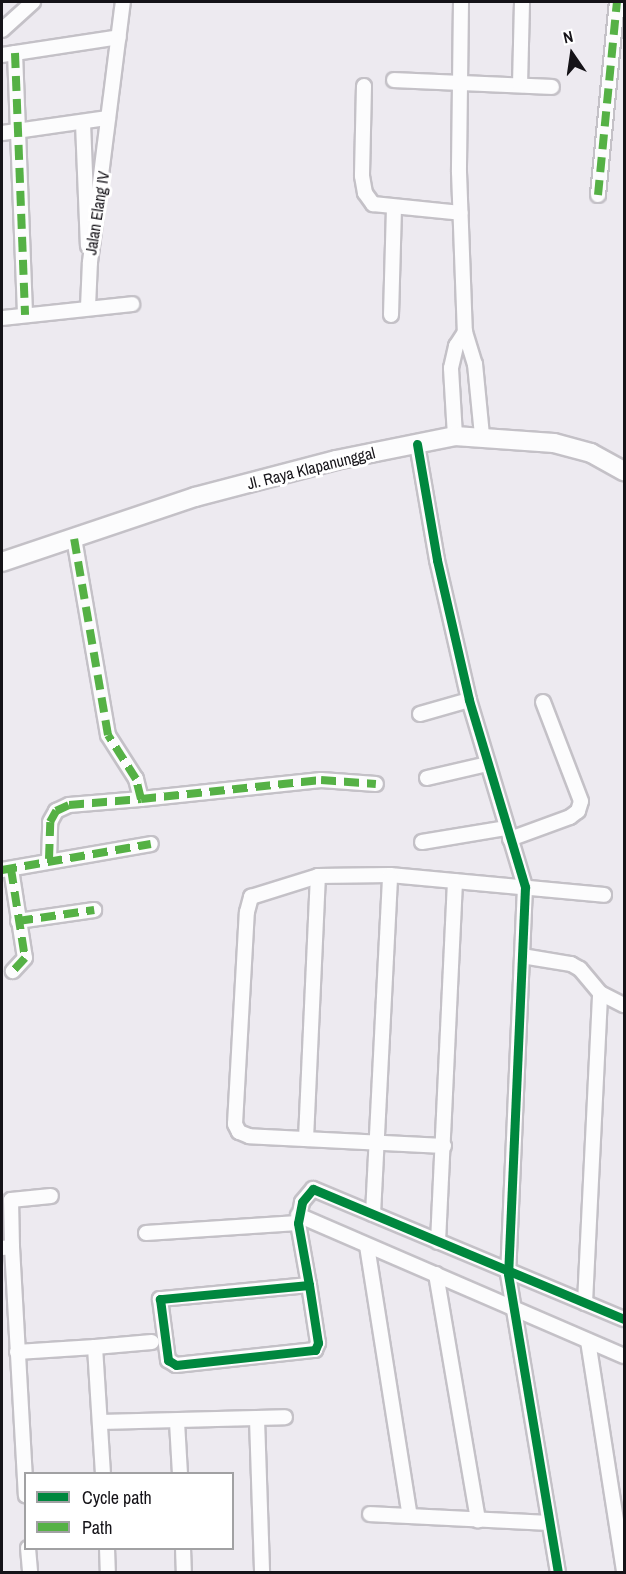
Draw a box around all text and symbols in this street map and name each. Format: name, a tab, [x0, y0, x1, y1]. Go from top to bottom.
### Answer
north arrow	[542, 24, 602, 84]
text: N	[561, 25, 575, 48]
street label: Jalan Elang IV	[81, 170, 113, 256]
street label: Jl. Raya Klapanunggal	[245, 443, 377, 493]
legend	[24, 1472, 234, 1550]
text: Cycle path	[82, 1485, 152, 1510]
text: Path	[82, 1515, 112, 1540]

